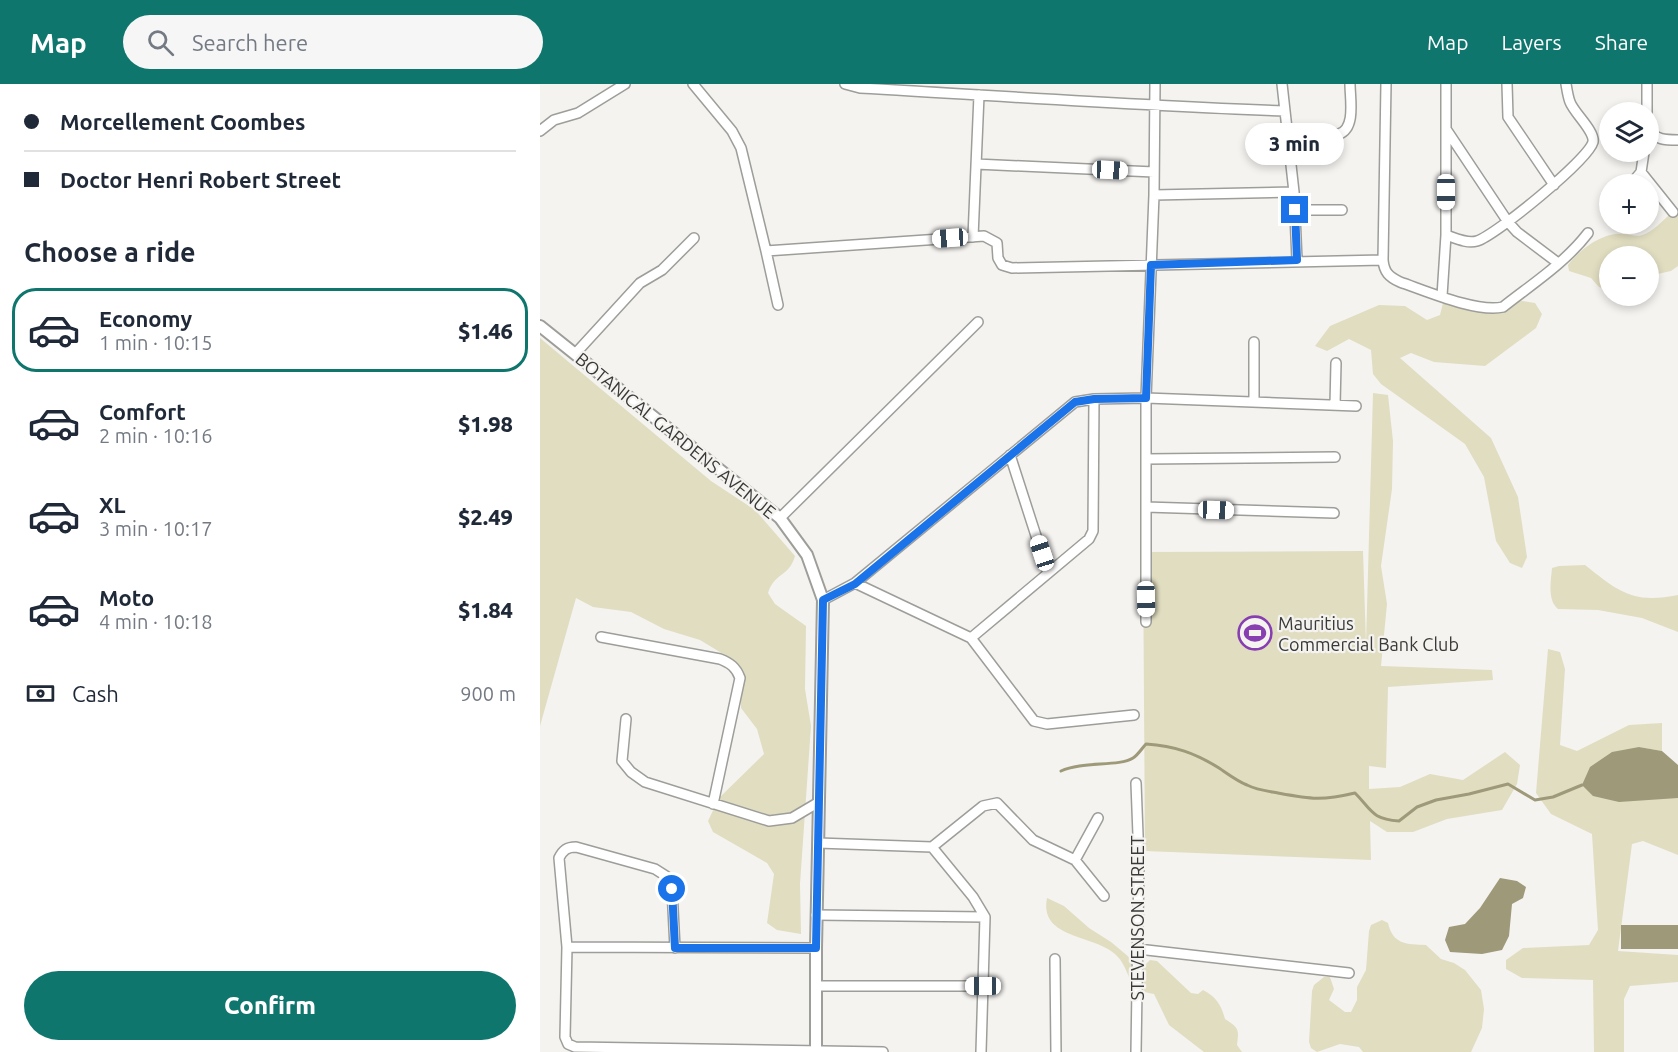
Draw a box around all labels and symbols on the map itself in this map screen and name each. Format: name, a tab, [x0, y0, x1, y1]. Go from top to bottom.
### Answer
callout: 3 min	[1246, 123, 1344, 165]
car	[1092, 160, 1128, 180]
car	[1437, 174, 1455, 210]
route end	[1281, 196, 1308, 223]
car	[931, 228, 969, 248]
street label: BOTANICAL GARDENS AVENUE	[572, 348, 780, 522]
car	[1198, 500, 1234, 520]
car	[1028, 533, 1056, 573]
car	[1137, 581, 1155, 617]
place label: Mauritius Commercial Bank Club	[1278, 613, 1459, 654]
sports icon: Mauritius Commercial Bank Club	[1237, 615, 1273, 651]
street label: STEVENSON STREET	[1127, 835, 1147, 1001]
route start	[658, 875, 685, 902]
car	[965, 977, 1001, 995]

